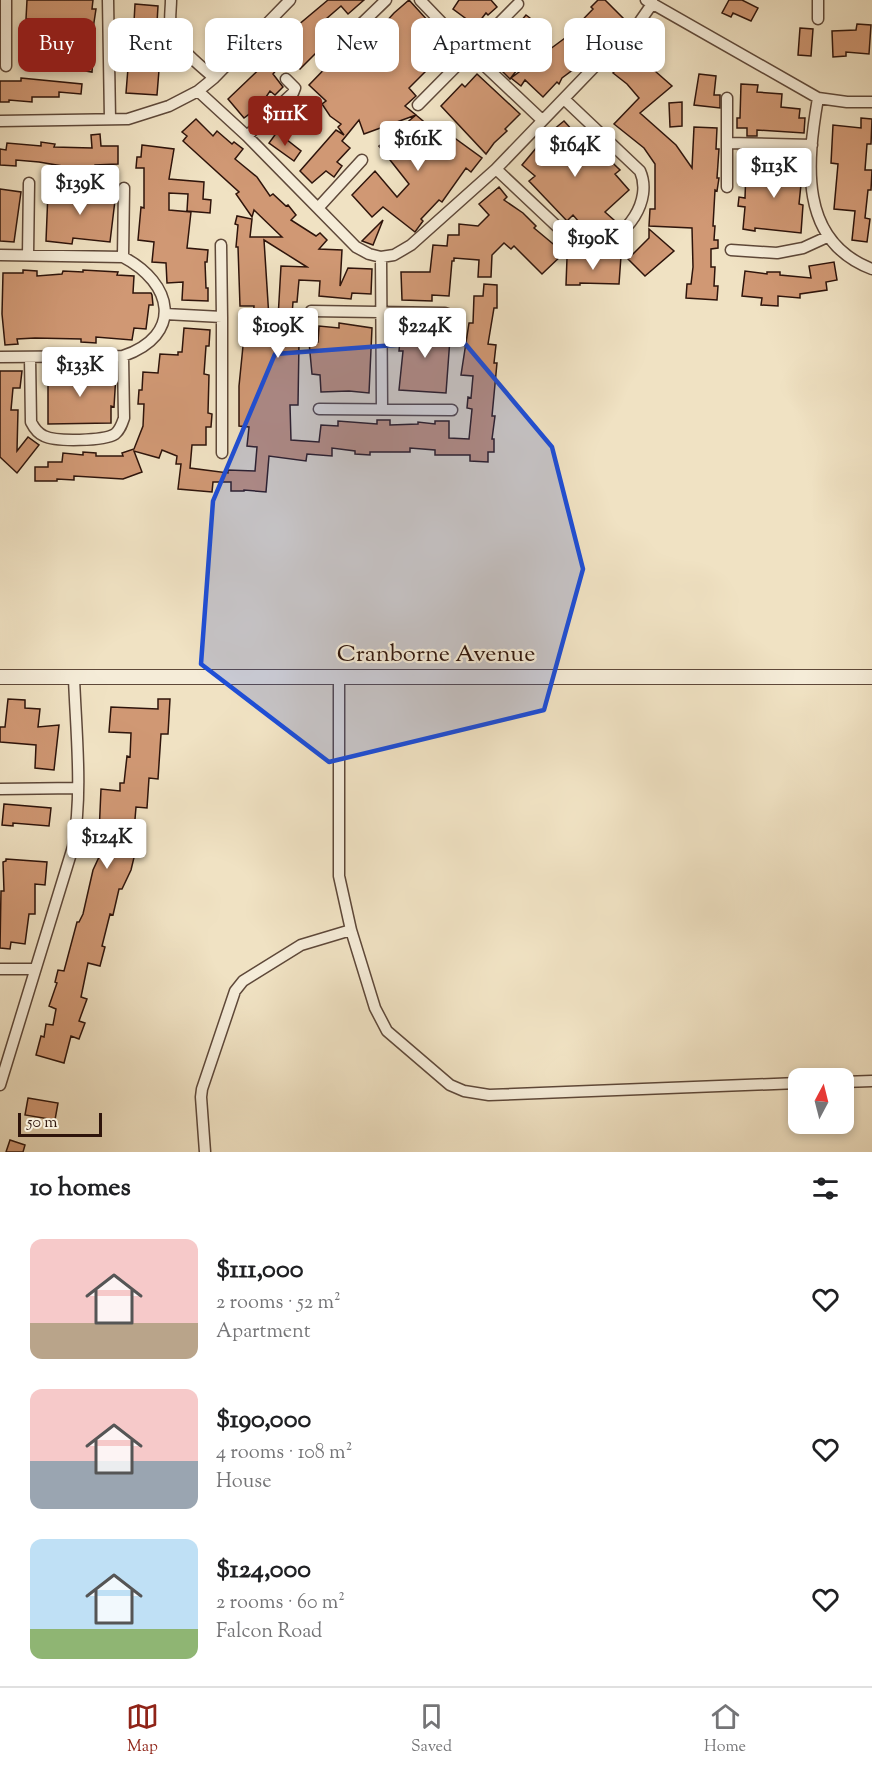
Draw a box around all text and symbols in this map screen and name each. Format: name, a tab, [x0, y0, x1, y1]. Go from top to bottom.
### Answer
chip: Buy	[18, 18, 96, 72]
chip: Rent	[108, 18, 193, 72]
chip: Filters	[205, 18, 303, 72]
chip: New	[315, 18, 399, 72]
chip: Apartment	[411, 18, 552, 72]
chip: House	[564, 18, 665, 72]
pin: $111K	[243, 96, 327, 147]
text: $111K	[262, 101, 308, 130]
pin: $161K	[376, 121, 460, 172]
text: $161K	[394, 126, 442, 155]
pin: $164K	[533, 127, 617, 178]
text: $164K	[549, 132, 601, 161]
pin: $113K	[732, 148, 816, 199]
text: $113K	[751, 153, 797, 182]
pin: $139K	[38, 165, 122, 216]
text: $139K	[55, 170, 105, 199]
pin: $190K	[551, 220, 635, 271]
text: $190K	[567, 225, 619, 254]
pin: $109K	[236, 308, 320, 359]
pin: $224K	[383, 308, 467, 359]
text: $109K	[252, 313, 304, 342]
text: $224K	[398, 313, 452, 342]
pin: $133K	[38, 347, 122, 398]
text: $133K	[56, 352, 104, 381]
street label: Cranborne Avenue	[337, 638, 535, 672]
pin: $124K	[65, 819, 149, 870]
text: $124K	[81, 824, 133, 853]
north arrow	[788, 1068, 854, 1134]
map controls	[788, 1068, 854, 1134]
scale bar	[18, 1110, 102, 1138]
text: 50 m	[27, 1112, 58, 1135]
text: 10 homes	[30, 1170, 131, 1207]
icon: filters	[809, 1172, 842, 1205]
text: $111,000	[216, 1252, 303, 1289]
icon: home	[78, 1263, 150, 1335]
icon: heart	[809, 1283, 842, 1316]
text: 2 rooms · 52 m²	[216, 1289, 341, 1318]
text: Apartment	[216, 1318, 311, 1347]
text: $190,000	[216, 1402, 311, 1439]
icon: home	[78, 1413, 150, 1485]
icon: heart	[809, 1433, 842, 1466]
text: 4 rooms · 108 m²	[216, 1439, 352, 1468]
text: House	[216, 1468, 271, 1497]
text: $124,000	[216, 1552, 311, 1589]
icon: home	[78, 1563, 150, 1635]
icon: heart	[809, 1583, 842, 1616]
text: 2 rooms · 60 m²	[216, 1589, 345, 1618]
text: Falcon Road	[216, 1618, 322, 1647]
tab: Map	[126, 1700, 159, 1759]
tab: Saved	[411, 1700, 452, 1759]
tab: Home	[704, 1700, 746, 1759]

